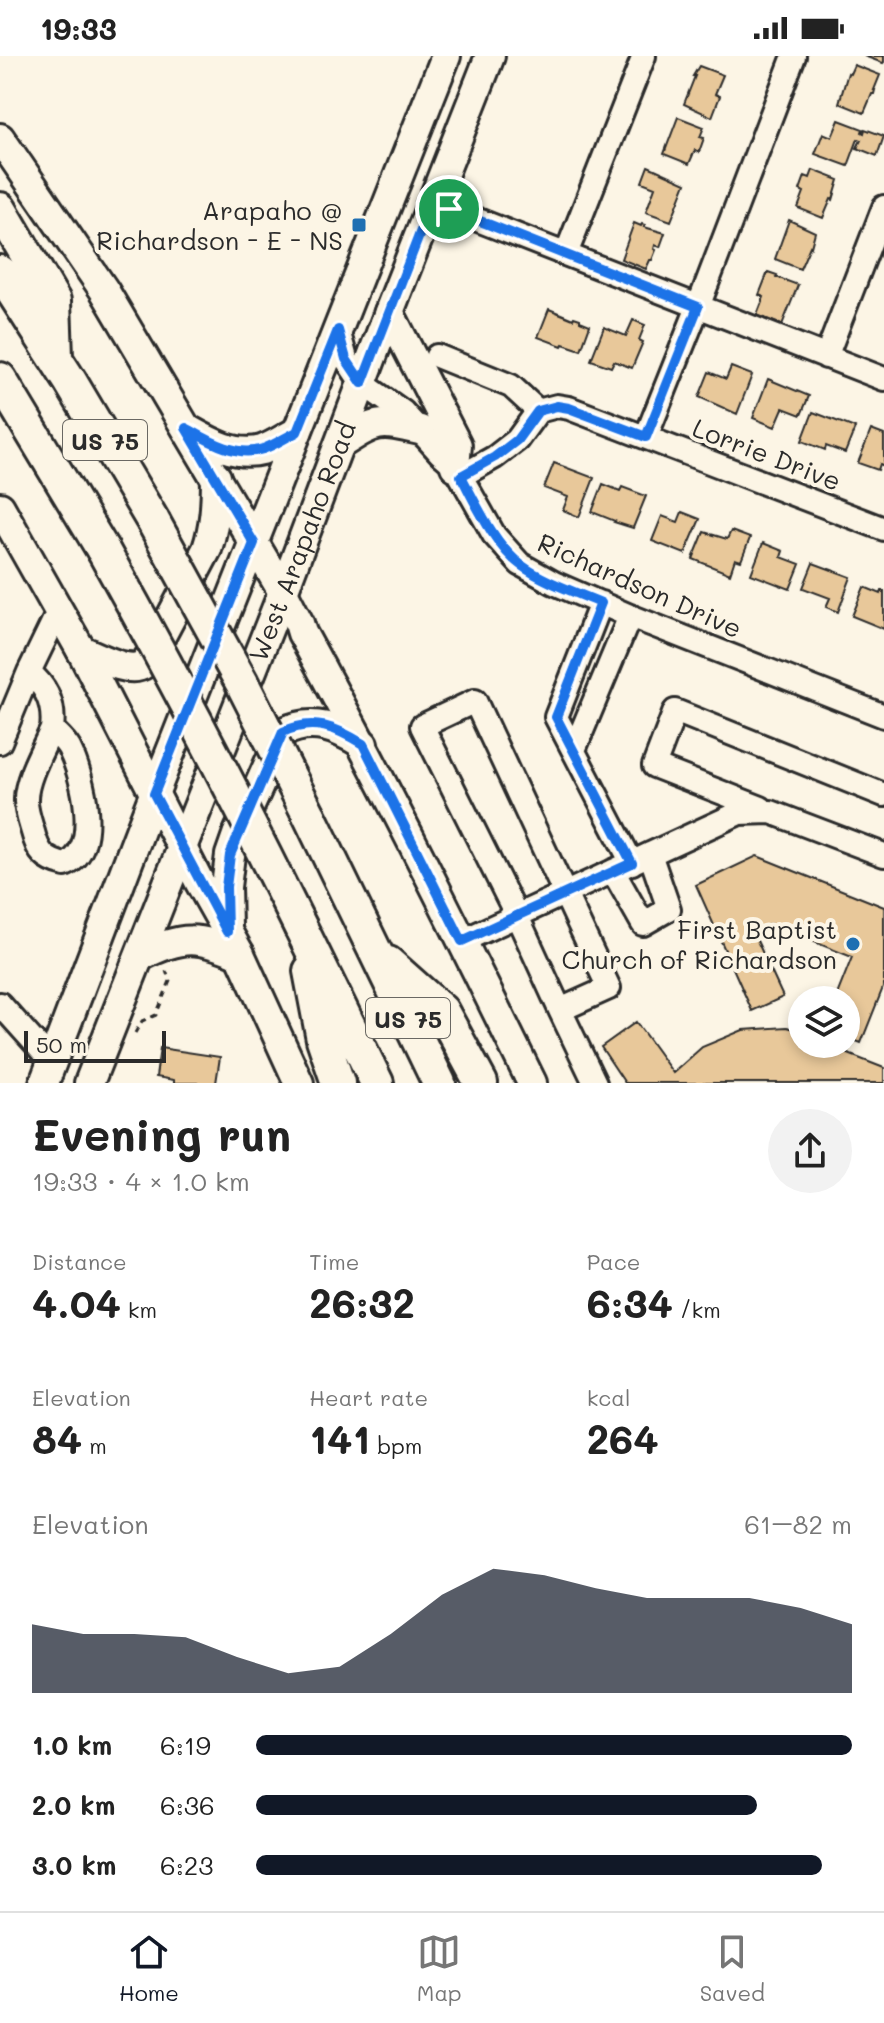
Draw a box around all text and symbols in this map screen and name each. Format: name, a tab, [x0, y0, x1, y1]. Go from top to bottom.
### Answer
text: 19:33	[40, 8, 117, 48]
pin	[415, 175, 483, 243]
icon: arrive	[427, 187, 471, 231]
place label: Arapaho @ Richardson - E - NS	[96, 193, 343, 257]
marker: Arapaho @ Richardson - E - NS	[350, 216, 368, 234]
street label: Lorrie Drive	[688, 410, 846, 498]
street label: West Arapaho Road	[240, 417, 363, 666]
road number: US 75	[63, 420, 147, 460]
street label: Richardson Drive	[533, 525, 747, 645]
place label: First Baptist Church of Richardson	[562, 912, 837, 976]
marker: First Baptist Church of Richardson	[844, 935, 862, 953]
map controls	[788, 986, 860, 1058]
button: layers	[788, 986, 860, 1058]
road number: US 75	[366, 998, 450, 1038]
scale bar	[24, 1027, 166, 1063]
text: 50 m	[36, 1030, 87, 1059]
text: Evening run	[32, 1105, 291, 1162]
button: share	[768, 1109, 852, 1193]
text: 19:33 · 4 × 1.0 km	[32, 1164, 250, 1198]
text: Distance	[32, 1247, 127, 1276]
text: Time	[309, 1247, 359, 1276]
text: Pace	[587, 1247, 640, 1276]
text: 4.04	[32, 1276, 121, 1328]
text: 26:32	[309, 1276, 415, 1328]
text: 6:34	[587, 1276, 673, 1328]
text: km	[121, 1295, 157, 1324]
text: /km	[673, 1295, 721, 1324]
text: Elevation	[32, 1383, 131, 1412]
text: Heart rate	[309, 1383, 428, 1412]
text: kcal	[587, 1383, 631, 1412]
text: 84	[32, 1412, 82, 1464]
text: 141	[309, 1412, 370, 1464]
text: 264	[587, 1412, 659, 1464]
text: m	[82, 1431, 107, 1460]
text: bpm	[370, 1431, 422, 1460]
text: Elevation	[32, 1507, 149, 1541]
text: 61–82 m	[744, 1507, 852, 1541]
text: 1.0 km	[32, 1728, 112, 1762]
text: 6:19	[160, 1728, 211, 1762]
text: 2.0 km	[32, 1788, 115, 1822]
text: 6:36	[160, 1788, 215, 1822]
text: 3.0 km	[32, 1848, 116, 1882]
text: 6:23	[160, 1848, 213, 1882]
tab: Home	[119, 1930, 179, 2007]
tab: Map	[417, 1930, 462, 2007]
tab: Saved	[700, 1930, 765, 2007]

